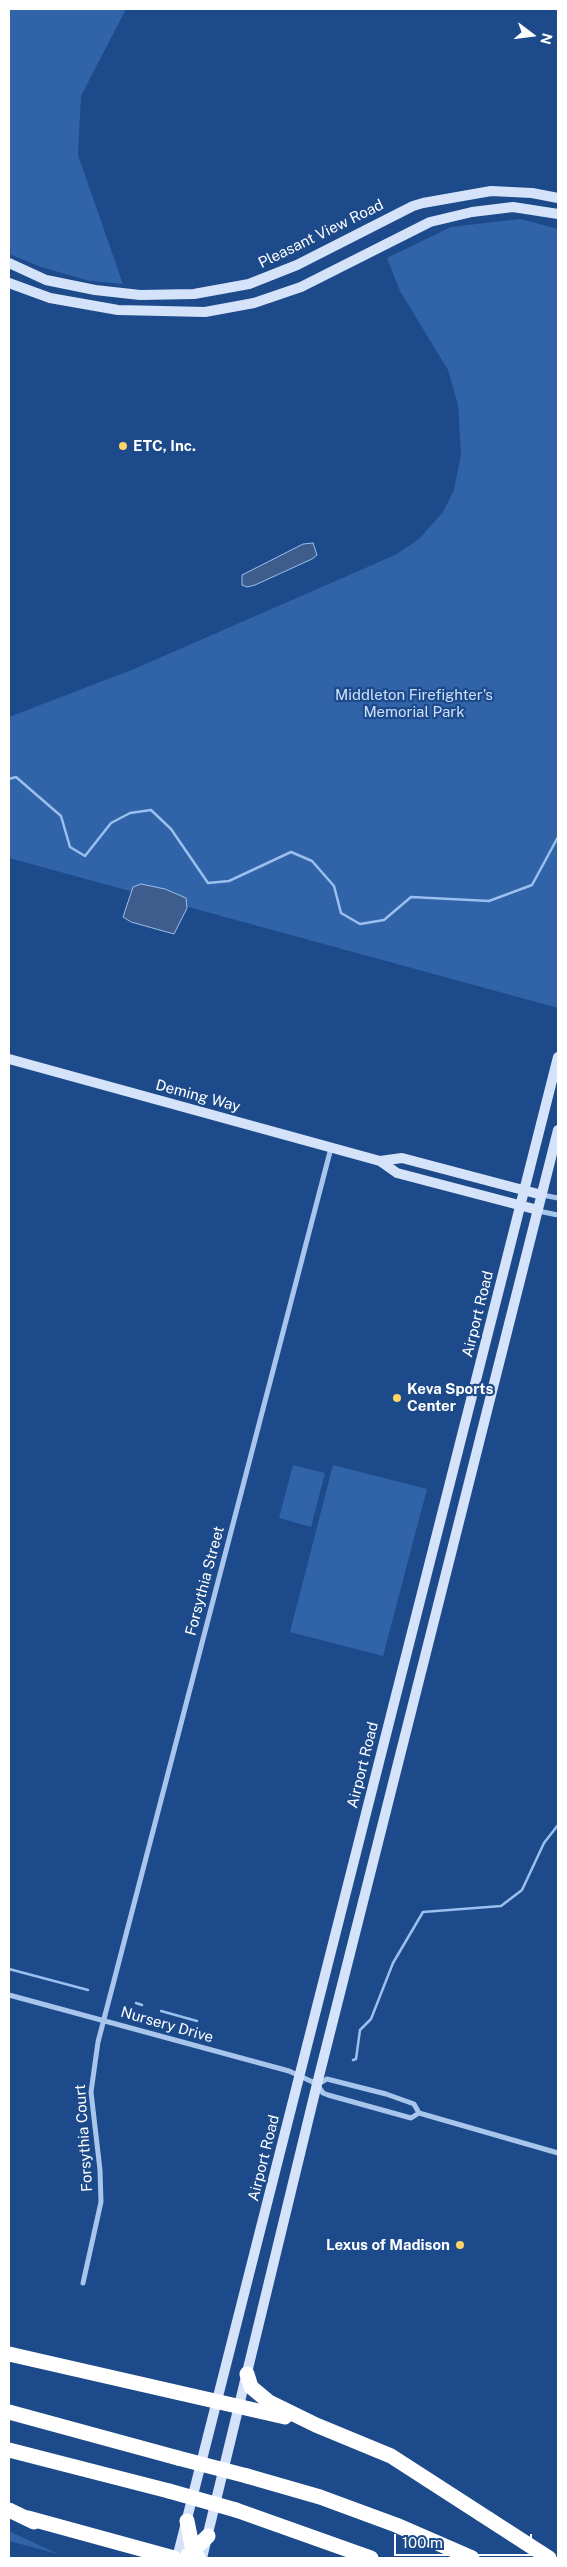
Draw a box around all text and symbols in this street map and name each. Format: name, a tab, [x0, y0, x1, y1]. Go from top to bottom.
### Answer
north arrow	[507, 10, 557, 60]
text: N	[537, 32, 556, 46]
street label: Pleasant View Road	[255, 196, 387, 272]
place label: ETC, Inc.	[133, 437, 196, 455]
marker: ETC, Inc.	[117, 440, 129, 452]
park label: Middleton Firefighter's Memorial Park	[335, 686, 493, 721]
street label: Deming Way	[154, 1076, 242, 1116]
street label: Airport Road	[459, 1269, 497, 1359]
place label: Keva Sports Center	[407, 1380, 493, 1415]
marker: Keva Sports Center	[391, 1392, 403, 1404]
street label: Forsythia Street	[182, 1524, 228, 1638]
street label: Airport Road	[344, 1720, 382, 1810]
street label: Nursery Drive	[119, 2003, 215, 2047]
street label: Forsythia Court	[71, 2084, 97, 2192]
street label: Airport Road	[245, 2113, 283, 2203]
place label: Lexus of Madison	[326, 2236, 450, 2254]
marker: Lexus of Madison	[454, 2239, 466, 2251]
scale bar	[397, 2524, 534, 2556]
text: 100 m	[402, 2534, 443, 2551]

